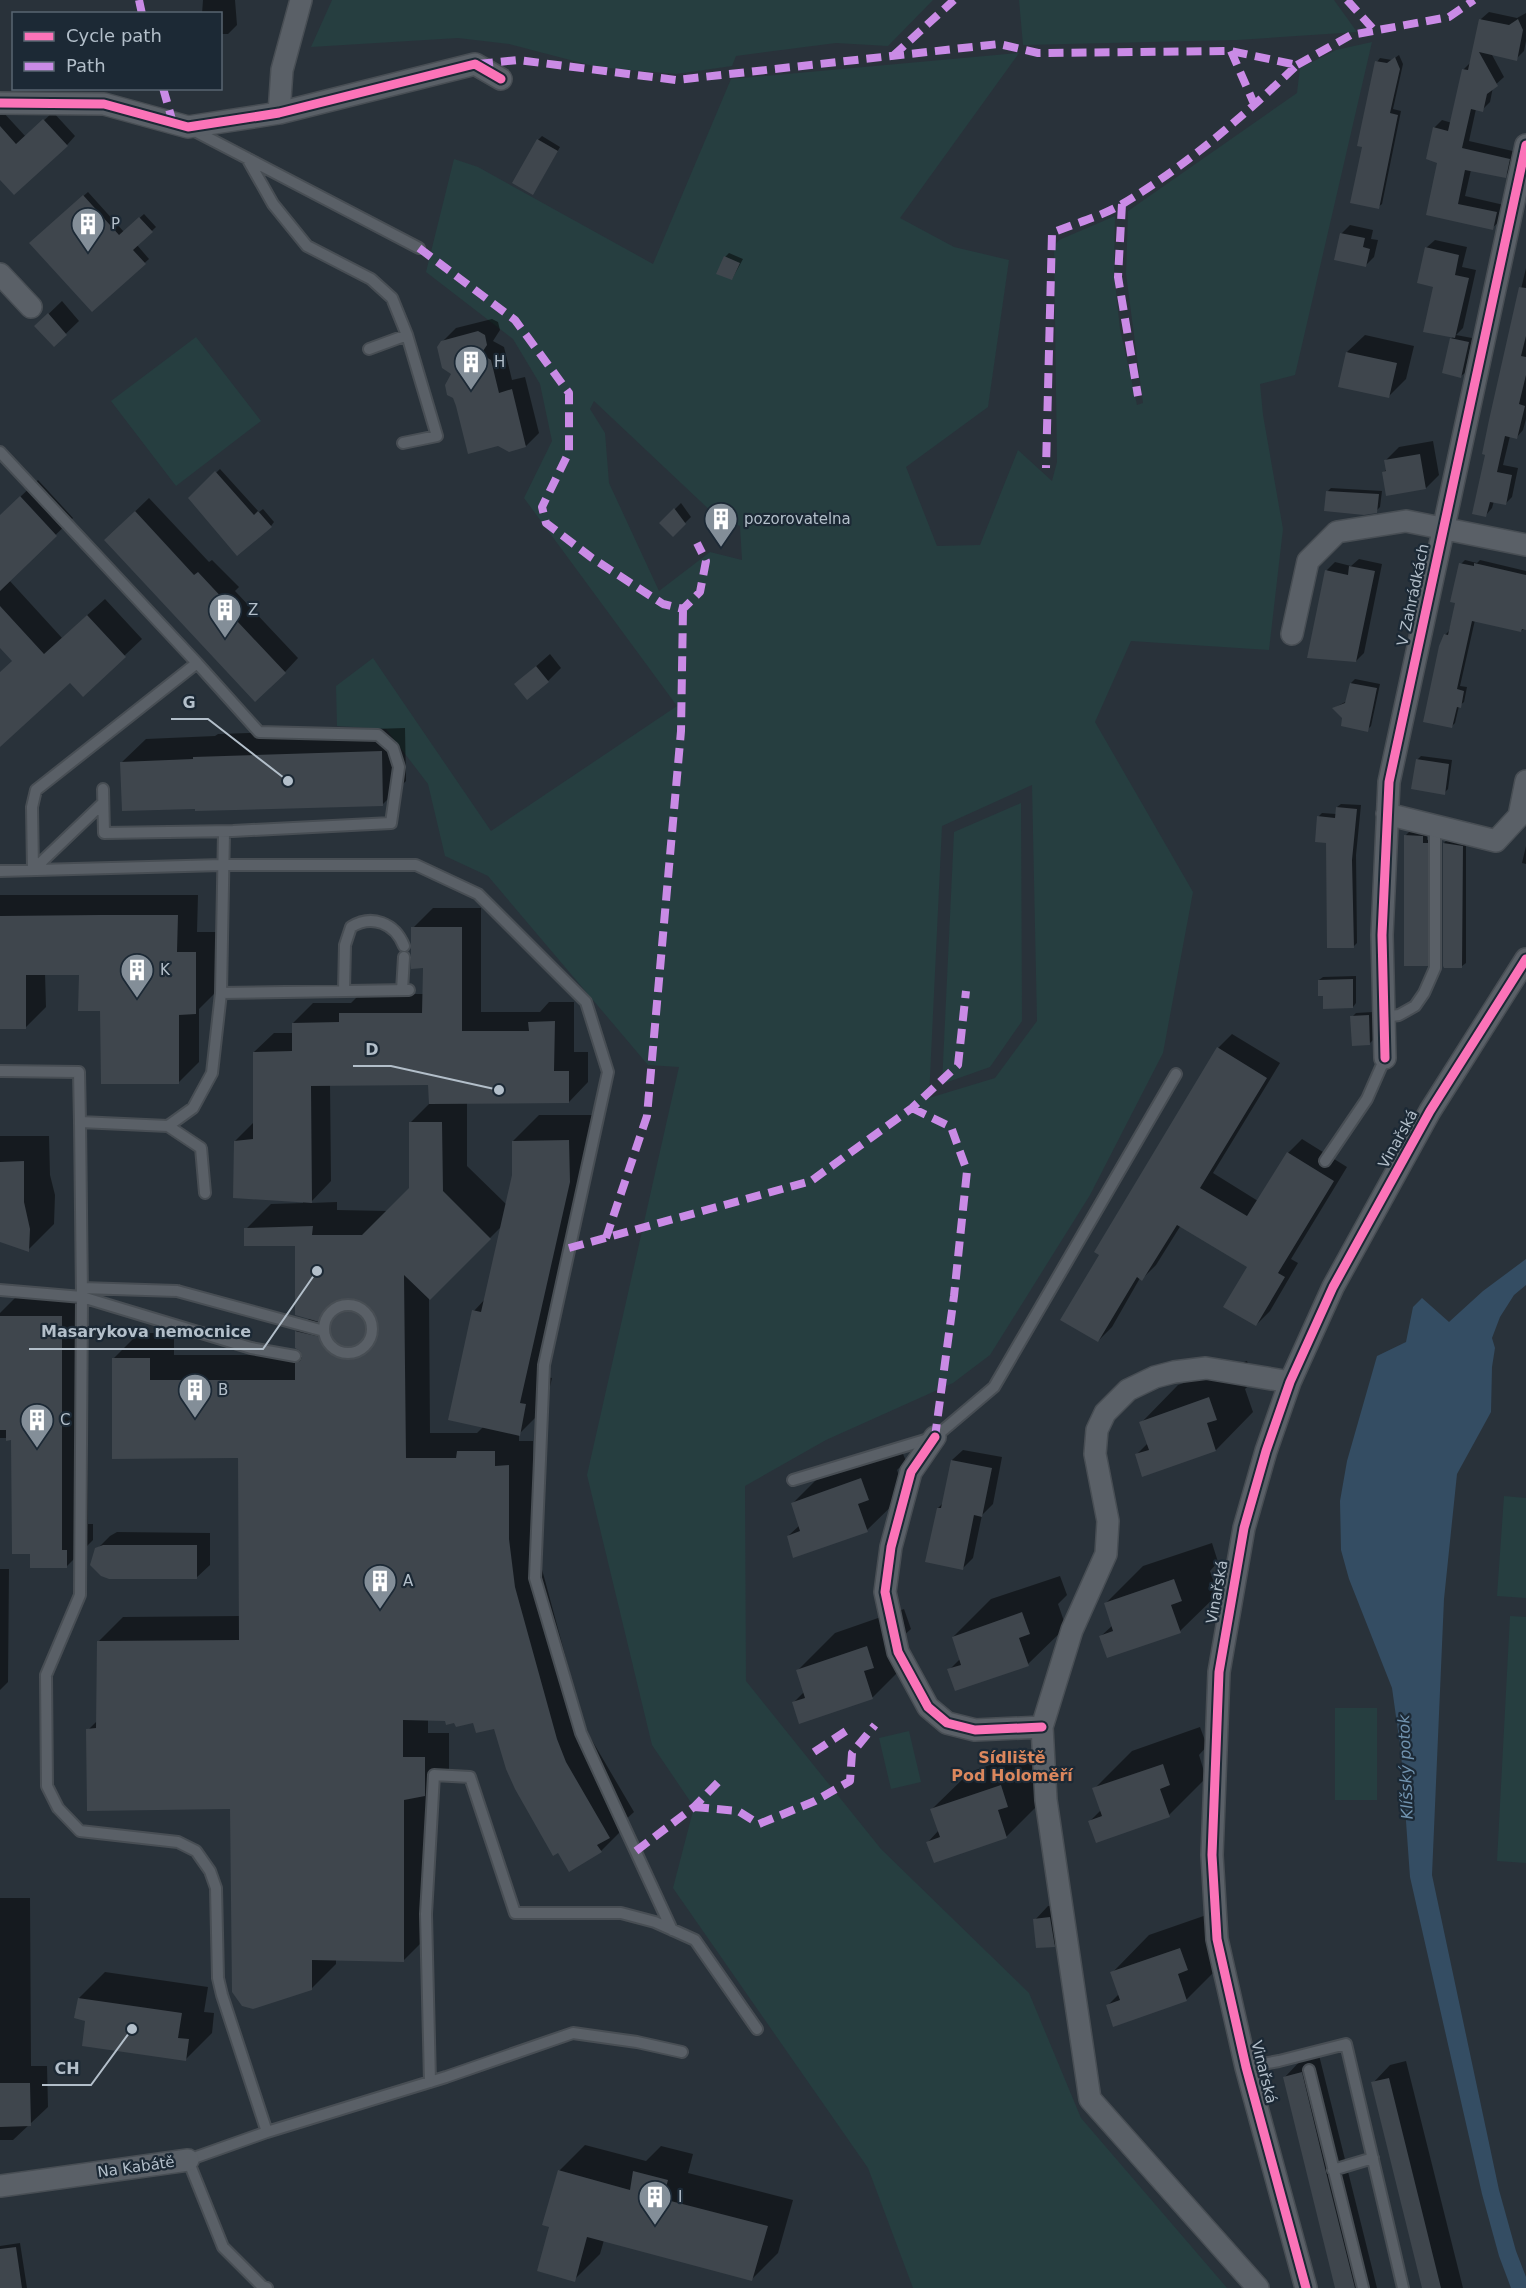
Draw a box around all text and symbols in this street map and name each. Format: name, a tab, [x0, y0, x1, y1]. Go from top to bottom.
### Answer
legend	[12, 12, 222, 90]
text: Cycle path	[66, 25, 162, 46]
text: Path	[66, 55, 106, 76]
building icon: P	[70, 206, 106, 253]
place label: P	[111, 215, 120, 233]
building icon: H	[453, 344, 489, 391]
place label: H	[494, 353, 505, 371]
building icon: pozorovatelna	[703, 501, 739, 548]
place label: pozorovatelna	[744, 510, 851, 528]
street label: V Zahrádkách	[1393, 542, 1433, 648]
building icon: Z	[207, 592, 243, 639]
place label: Z	[248, 601, 258, 619]
callout: G	[171, 685, 208, 719]
text: G	[182, 693, 196, 712]
building icon: K	[119, 952, 155, 999]
place label: K	[160, 961, 171, 979]
callout: D	[353, 1032, 391, 1066]
text: D	[365, 1040, 379, 1059]
street label: Vinařská	[1375, 1106, 1421, 1172]
callout: Masarykova nemocnice	[29, 1315, 263, 1349]
text: Masarykova nemocnice	[41, 1322, 251, 1341]
building icon: B	[177, 1372, 213, 1419]
place label: B	[218, 1381, 228, 1399]
building icon: C	[19, 1402, 55, 1449]
place label: C	[60, 1411, 70, 1429]
street label: Vinařská	[1203, 1559, 1231, 1625]
building icon: A	[362, 1563, 398, 1610]
place label: A	[403, 1572, 414, 1590]
water label: Klíšský potok	[1394, 1713, 1417, 1820]
district label: Sídliště Pod Holoměří	[951, 1748, 1074, 1785]
street label: Vinařská	[1247, 2039, 1281, 2105]
callout: CH	[42, 2051, 91, 2085]
text: CH	[54, 2059, 80, 2078]
street label: Na Kabátě	[96, 2153, 176, 2181]
building icon: I	[637, 2179, 673, 2226]
place label: I	[678, 2188, 682, 2206]

